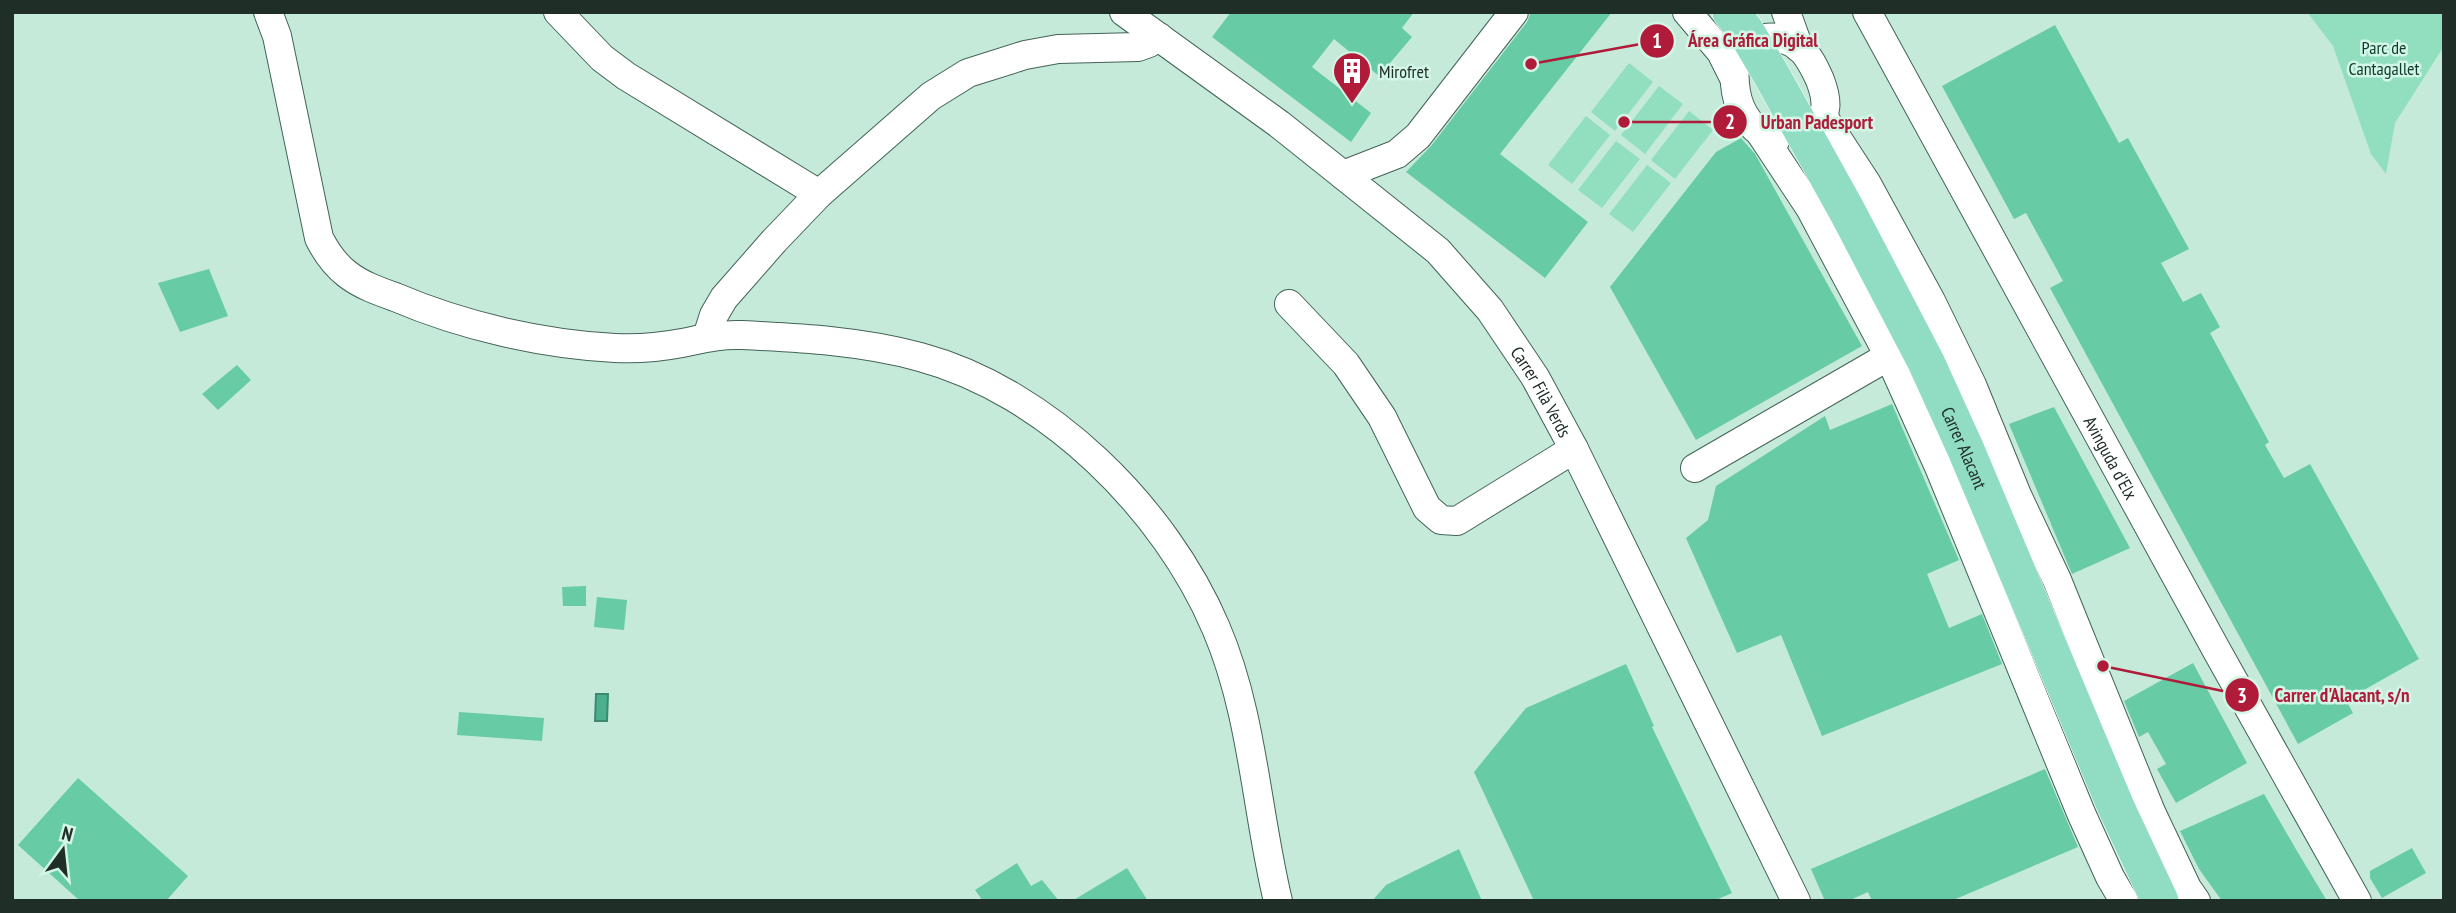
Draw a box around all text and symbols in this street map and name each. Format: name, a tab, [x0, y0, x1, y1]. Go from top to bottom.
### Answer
callout: Área Gráfica Digital	[1639, 21, 1832, 61]
text: 1	[1652, 27, 1662, 54]
text: Área Gráfica Digital	[1687, 28, 1818, 52]
park label: Parc de Cantagallet	[2348, 36, 2420, 80]
building icon: Mirofret	[1331, 50, 1373, 105]
place label: Mirofret	[1379, 60, 1429, 83]
callout: Urban Padesport	[1712, 102, 1888, 142]
text: 2	[1725, 108, 1735, 135]
text: Urban Padesport	[1761, 110, 1874, 134]
street label: Carrer Filà Verds	[1506, 342, 1577, 441]
street label: Carrer Alacant	[1936, 403, 1992, 492]
street label: Avinguda d'Elx	[2079, 412, 2143, 504]
callout: Carrer d'Alacant, s/n	[2225, 675, 2424, 715]
text: 3	[2237, 682, 2247, 709]
text: Carrer d'Alacant, s/n	[2275, 683, 2409, 707]
north arrow	[28, 815, 98, 885]
text: N	[59, 821, 75, 846]

